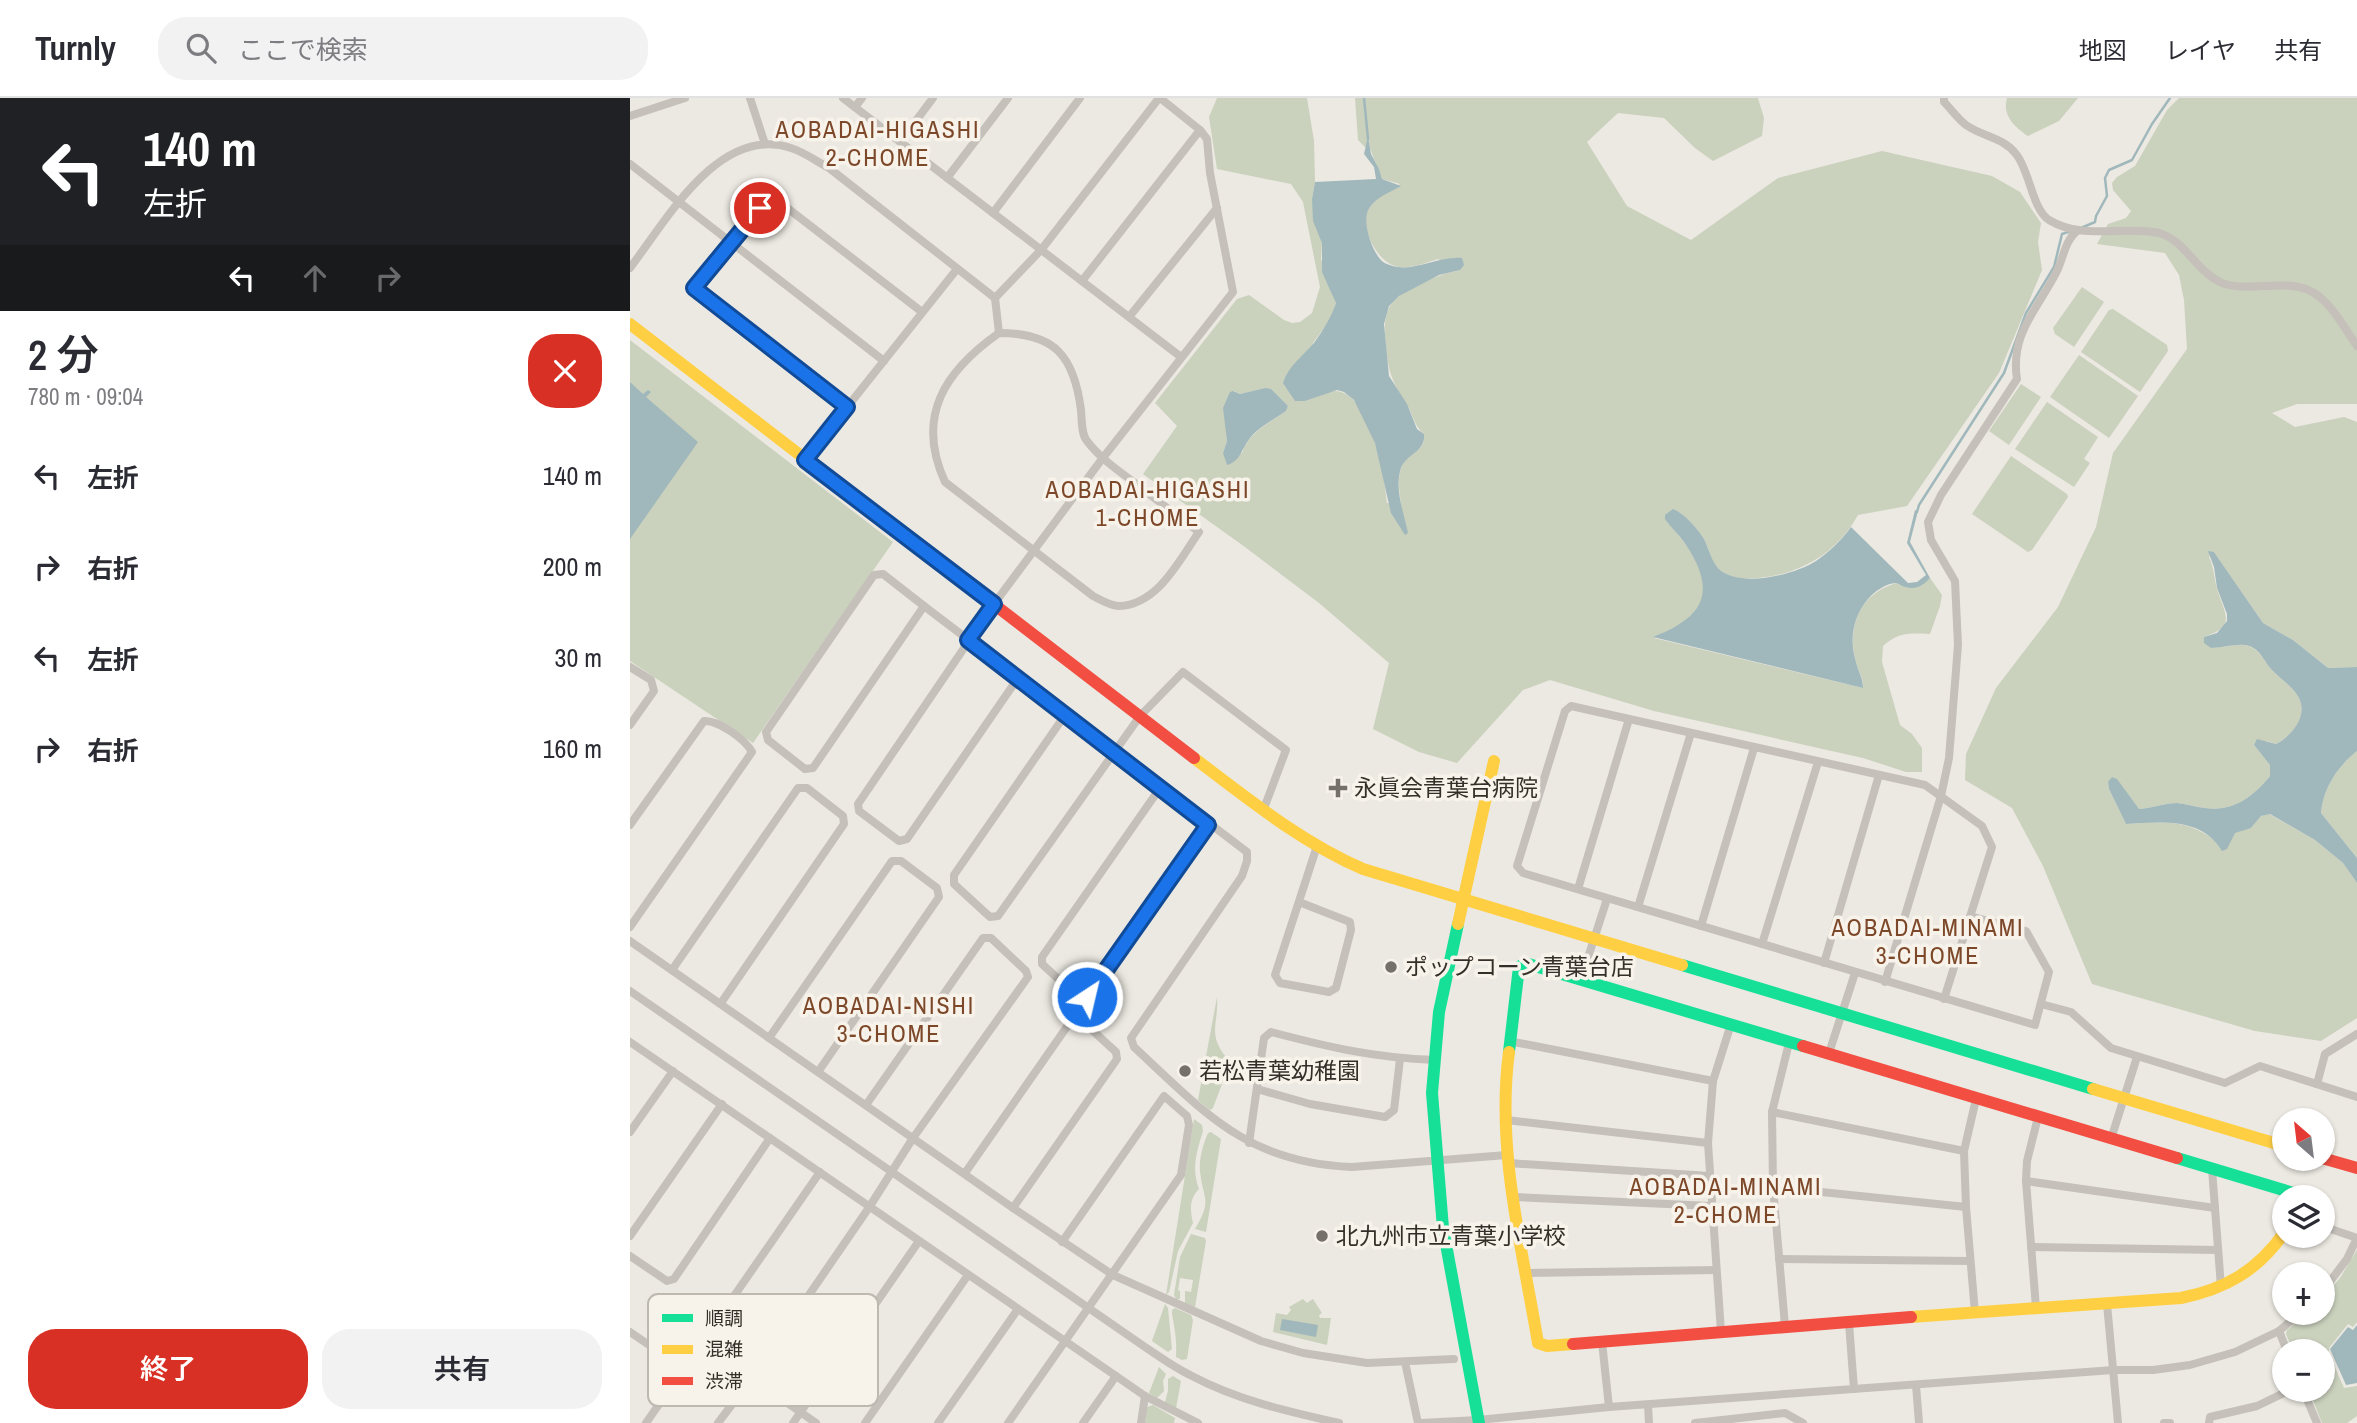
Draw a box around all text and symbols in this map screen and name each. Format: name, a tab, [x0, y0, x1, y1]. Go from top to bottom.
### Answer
search box	[158, 17, 648, 80]
text: Turnly	[35, 26, 116, 70]
icon: search	[182, 29, 220, 67]
text: ここで検索	[238, 32, 368, 67]
text: 地図	[2079, 34, 2127, 66]
text: レイヤ	[2165, 34, 2236, 66]
text: 共有	[2274, 34, 2322, 66]
district label: AOBADAI-HIGASHI 2-CHOME	[775, 113, 980, 173]
text: 140 m	[143, 115, 257, 181]
icon: left	[28, 126, 119, 217]
pin	[730, 178, 790, 238]
text: 左折	[143, 182, 207, 225]
icon: arrive	[741, 189, 779, 227]
icon: left	[223, 259, 261, 297]
icon: ahead	[296, 259, 334, 297]
icon: right	[369, 259, 407, 297]
text: 2 分	[28, 327, 99, 383]
button: close	[528, 334, 602, 408]
text: 780 m · 09:04	[28, 381, 143, 412]
icon: left	[28, 457, 66, 495]
text: 140 m	[543, 458, 602, 493]
text: 左折	[87, 460, 139, 495]
district label: AOBADAI-HIGASHI 1-CHOME	[1045, 473, 1250, 533]
icon: right	[28, 548, 66, 586]
text: 200 m	[543, 549, 602, 584]
text: 右折	[87, 551, 139, 586]
icon: left	[28, 639, 66, 677]
text: 30 m	[555, 640, 602, 675]
text: 左折	[87, 642, 139, 677]
icon: right	[28, 730, 66, 768]
text: 160 m	[543, 731, 602, 766]
text: 右折	[87, 733, 139, 768]
place label: 永眞会青葉台病院	[1354, 772, 1538, 803]
marker: 永眞会青葉台病院	[1328, 778, 1348, 798]
district label: AOBADAI-MINAMI 3-CHOME	[1830, 911, 2025, 971]
place label: ポップコーン青葉台店	[1405, 951, 1634, 982]
marker: ポップコーン青葉台店	[1383, 959, 1399, 975]
position arrow	[1050, 960, 1124, 1034]
district label: AOBADAI-NISHI 3-CHOME	[802, 989, 975, 1049]
place label: 若松青葉幼稚園	[1199, 1055, 1360, 1086]
marker: 若松青葉幼稚園	[1177, 1063, 1193, 1079]
north arrow	[2272, 1108, 2334, 1171]
map controls	[2272, 1108, 2335, 1402]
district label: AOBADAI-MINAMI 2-CHOME	[1628, 1170, 1823, 1230]
button: layers	[2272, 1185, 2335, 1248]
place label: 北九州市立青葉小学校	[1336, 1220, 1566, 1251]
marker: 北九州市立青葉小学校	[1314, 1228, 1330, 1244]
button: +	[2272, 1262, 2335, 1325]
legend	[648, 1294, 878, 1406]
text: 順調	[705, 1305, 743, 1331]
button: 終了	[28, 1329, 308, 1409]
button: 共有	[322, 1329, 602, 1409]
text: 混雑	[705, 1336, 743, 1362]
button: −	[2272, 1339, 2335, 1402]
text: 渋滞	[705, 1368, 743, 1394]

